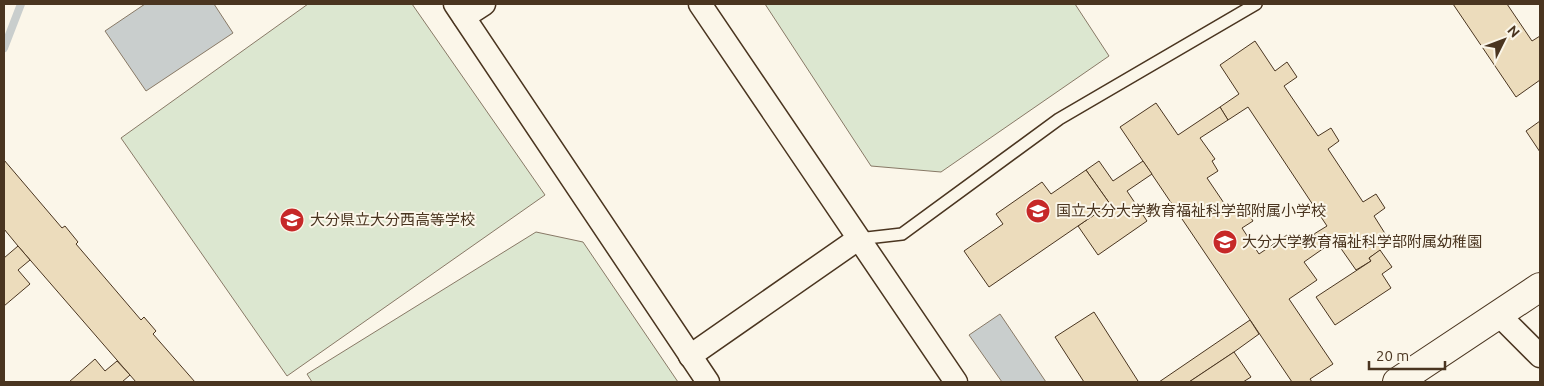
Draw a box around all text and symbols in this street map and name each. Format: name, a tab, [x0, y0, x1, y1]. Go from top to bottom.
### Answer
north arrow	[1479, 15, 1529, 65]
text: N	[1504, 22, 1523, 41]
school or university icon: 国立大分大学教育福祉科学部附属小学校	[1025, 198, 1051, 224]
place label: 国立大分大学教育福祉科学部附属小学校	[1056, 202, 1326, 219]
school or university icon: 大分県立大分西高等学校	[279, 207, 305, 233]
place label: 大分県立大分西高等学校	[310, 211, 475, 228]
school or university icon: 大分大学教育福祉科学部附属幼稚園	[1212, 229, 1238, 255]
place label: 大分大学教育福祉科学部附属幼稚園	[1242, 233, 1482, 250]
scale bar	[1369, 338, 1445, 370]
text: 20 m	[1376, 347, 1409, 364]

